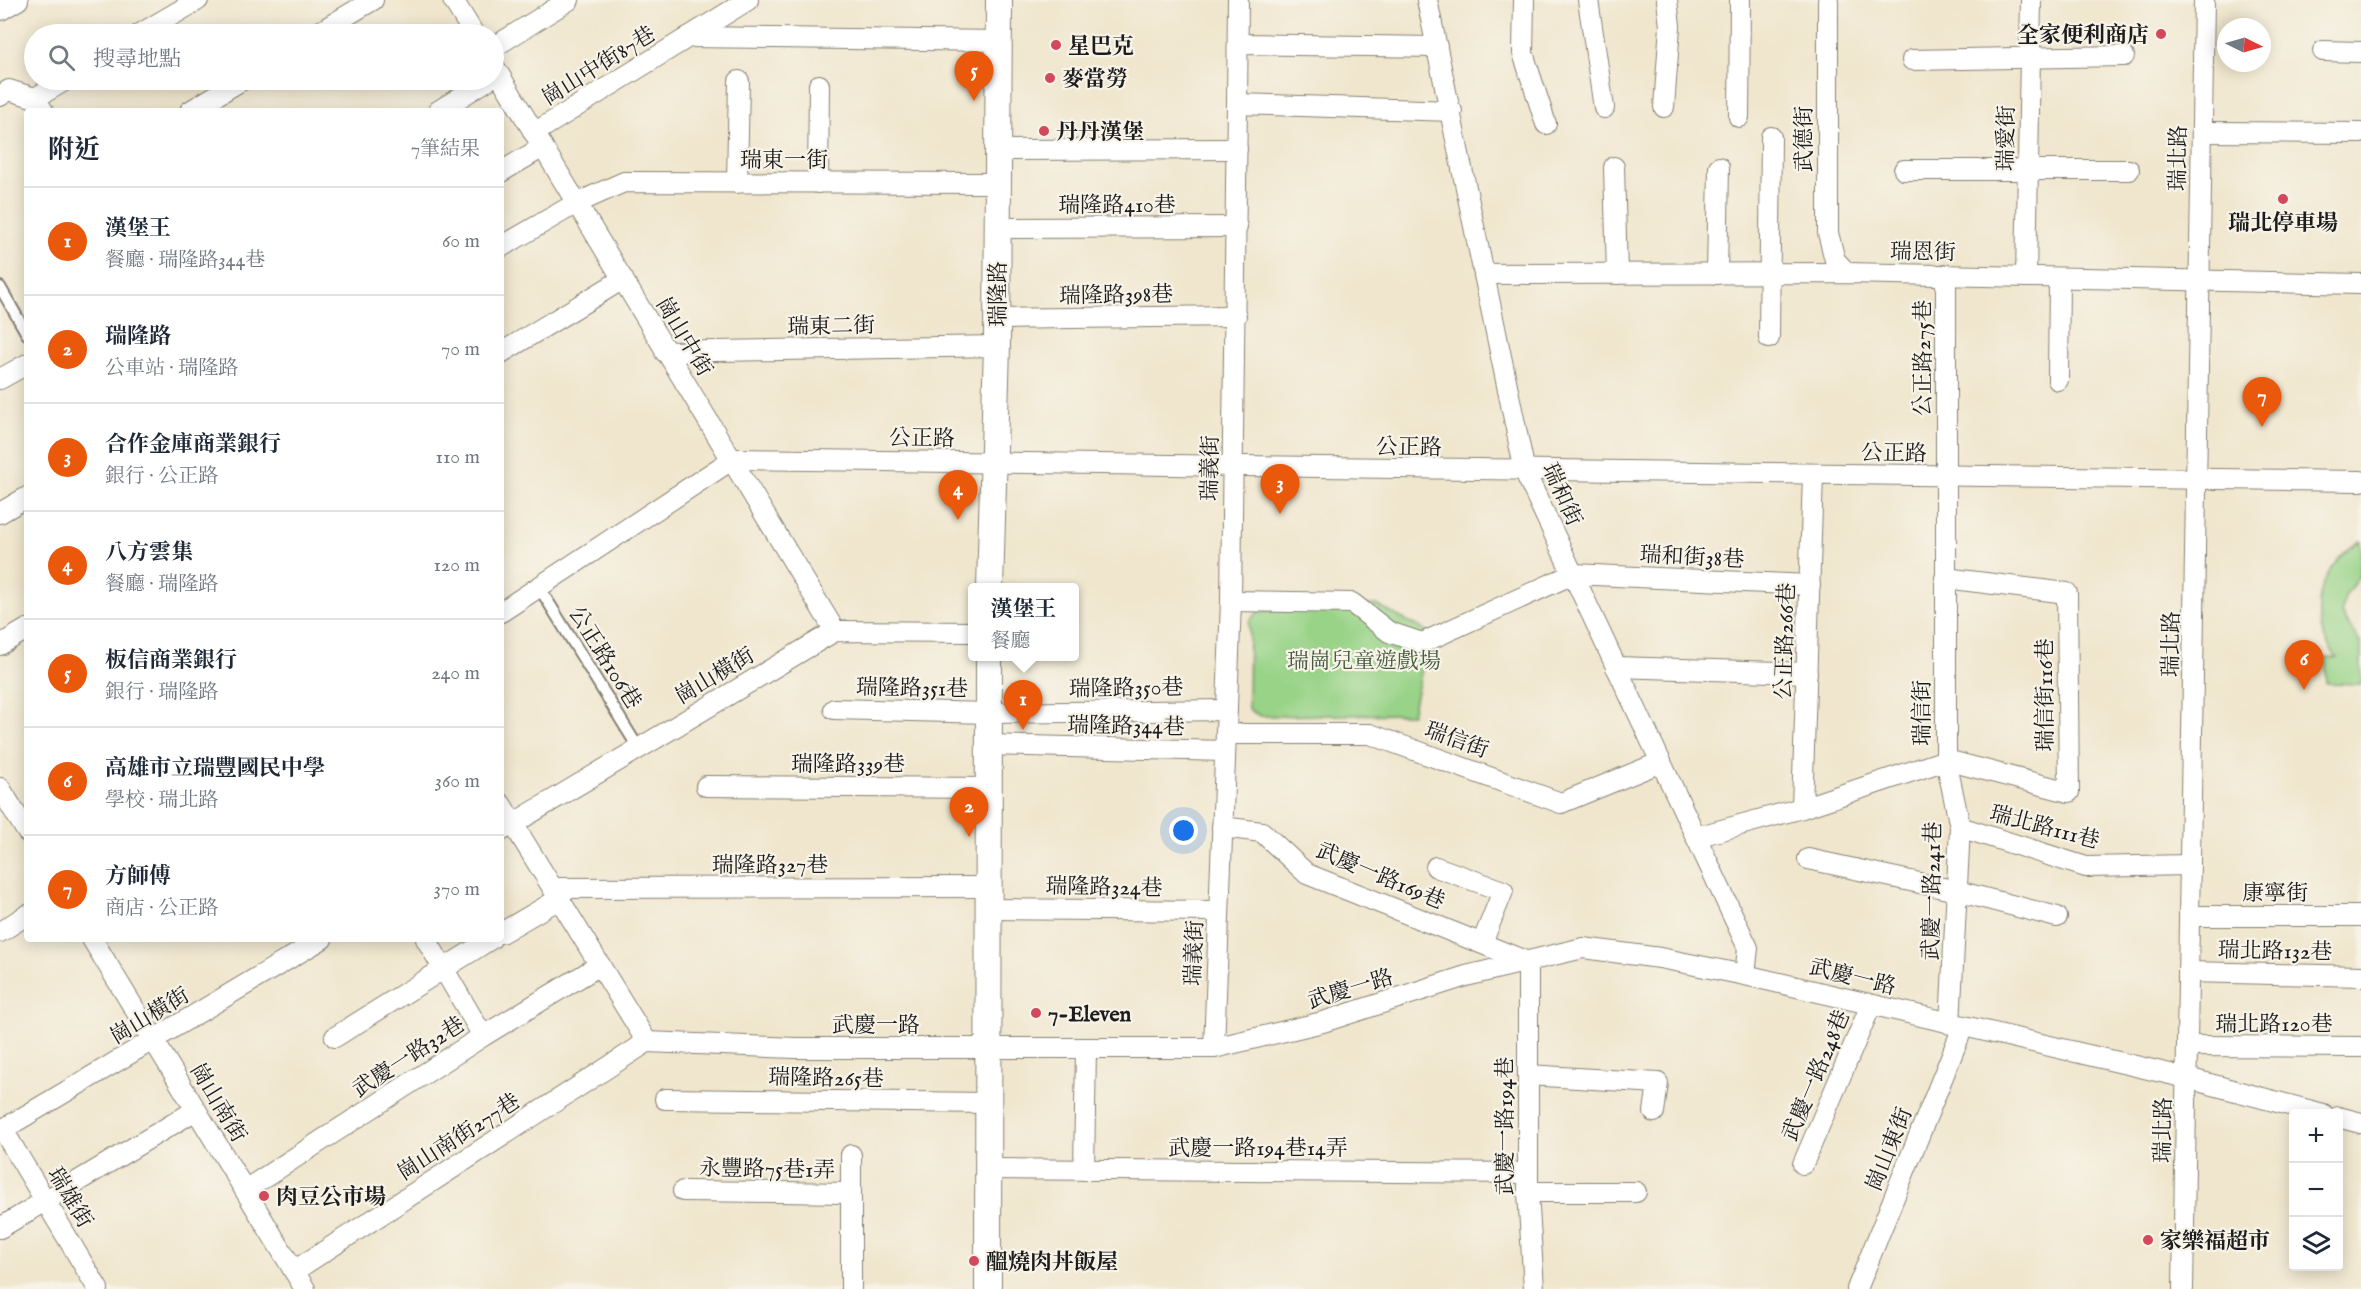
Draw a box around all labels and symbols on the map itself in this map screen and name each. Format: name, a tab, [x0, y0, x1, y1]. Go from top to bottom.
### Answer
north arrow	[2217, 18, 2271, 72]
street label: 崗山中街87巷	[537, 21, 661, 113]
place label: 全家便利商店	[2017, 22, 2149, 50]
marker: 全家便利商店	[2154, 27, 2168, 41]
place label: 星巴克	[1068, 33, 1134, 61]
marker: 星巴克	[1049, 38, 1063, 52]
pin: 5	[954, 51, 994, 101]
place label: 麥當勞	[1062, 66, 1128, 94]
marker: 麥當勞	[1043, 71, 1057, 85]
street label: 瑞愛街	[1992, 105, 2022, 171]
street label: 武德街	[1791, 106, 1819, 172]
place label: 丹丹漢堡	[1056, 119, 1144, 147]
marker: 丹丹漢堡	[1037, 124, 1051, 138]
street label: 瑞北路	[2164, 125, 2194, 191]
street label: 瑞東一街	[740, 147, 828, 175]
street label: 瑞隆路410巷	[1058, 192, 1176, 220]
marker: 瑞北停車場	[2276, 192, 2290, 206]
place label: 瑞北停車場	[2228, 210, 2338, 238]
street label: 瑞恩街	[1890, 238, 1956, 268]
street label: 瑞隆路	[985, 261, 1013, 327]
street label: 瑞隆路398巷	[1059, 281, 1173, 311]
street label: 崗山中街	[649, 292, 718, 382]
street label: 公正路275巷	[1910, 300, 1938, 416]
street label: 瑞東二街	[787, 312, 875, 342]
pin: 7	[2242, 378, 2282, 427]
street label: 公正路	[889, 424, 955, 454]
street label: 公正路	[1376, 433, 1442, 463]
street label: 瑞義街	[1196, 435, 1226, 501]
street label: 公正路	[1861, 439, 1927, 469]
street label: 瑞和街	[1535, 459, 1587, 531]
pin: 3	[1260, 464, 1300, 514]
pin: 4	[938, 470, 978, 520]
street label: 瑞和街38巷	[1639, 541, 1745, 575]
street label: 公正路266巷	[1770, 582, 1802, 700]
street label: 公正路106巷	[562, 601, 647, 715]
street label: 瑞北路	[2157, 611, 2187, 677]
street label: 瑞信街116巷	[2032, 638, 2060, 752]
pin: 6	[2284, 640, 2324, 690]
street label: 崗山橫街	[670, 642, 760, 711]
park label: 瑞崗兒童遊戲場	[1287, 648, 1441, 676]
street label: 瑞隆路351巷	[856, 674, 968, 704]
street label: 瑞隆路350巷	[1068, 674, 1184, 704]
pin: 1	[1004, 680, 1042, 730]
street label: 瑞信街	[1909, 680, 1937, 746]
street label: 瑞隆路344巷	[1067, 712, 1185, 742]
street label: 瑞信街	[1421, 716, 1492, 765]
street label: 瑞隆路339巷	[791, 751, 905, 779]
pin: 2	[950, 788, 988, 837]
street label: 瑞北路111巷	[1986, 800, 2102, 856]
your location	[1169, 816, 1198, 845]
street label: 武慶一路241巷	[1918, 821, 1948, 961]
street label: 武慶一路169巷	[1312, 837, 1449, 917]
street label: 瑞隆路327巷	[712, 852, 828, 880]
street label: 瑞隆路324巷	[1045, 873, 1163, 903]
street label: 康寧街	[2242, 880, 2308, 908]
street label: 瑞義街	[1180, 920, 1210, 987]
street label: 瑞北路132巷	[2217, 937, 2333, 967]
street label: 武慶一路	[1806, 954, 1899, 1002]
street label: 武慶一路	[1304, 964, 1397, 1016]
street label: 崗山橫街	[105, 982, 195, 1051]
place label: 7-Eleven	[1048, 1001, 1132, 1029]
marker: 7-Eleven	[1029, 1006, 1043, 1020]
street label: 武慶一路248巷	[1777, 1006, 1857, 1146]
street label: 武慶一路32巷	[348, 1011, 471, 1104]
street label: 瑞北路120巷	[2215, 1011, 2333, 1039]
street label: 武慶一路	[832, 1012, 920, 1040]
street label: 武慶一路194巷	[1492, 1057, 1520, 1195]
street label: 崗山南街	[183, 1058, 252, 1148]
street label: 瑞隆路265巷	[768, 1064, 884, 1094]
street label: 崗山南街277巷	[392, 1088, 526, 1188]
street label: 瑞北路	[2149, 1097, 2179, 1163]
street label: 崗山東街	[1860, 1104, 1919, 1196]
street label: 武慶一路194巷14弄	[1168, 1135, 1348, 1163]
street label: 永豐路75巷1弄	[698, 1155, 835, 1185]
street label: 瑞雄街	[40, 1163, 98, 1234]
place label: 肉豆公市場	[276, 1184, 386, 1212]
marker: 肉豆公市場	[257, 1189, 271, 1203]
place label: 家樂福超市	[2160, 1228, 2270, 1256]
marker: 家樂福超市	[2141, 1233, 2155, 1247]
place label: 醞燒肉丼飯屋	[986, 1249, 1118, 1277]
marker: 醞燒肉丼飯屋	[967, 1254, 981, 1268]

